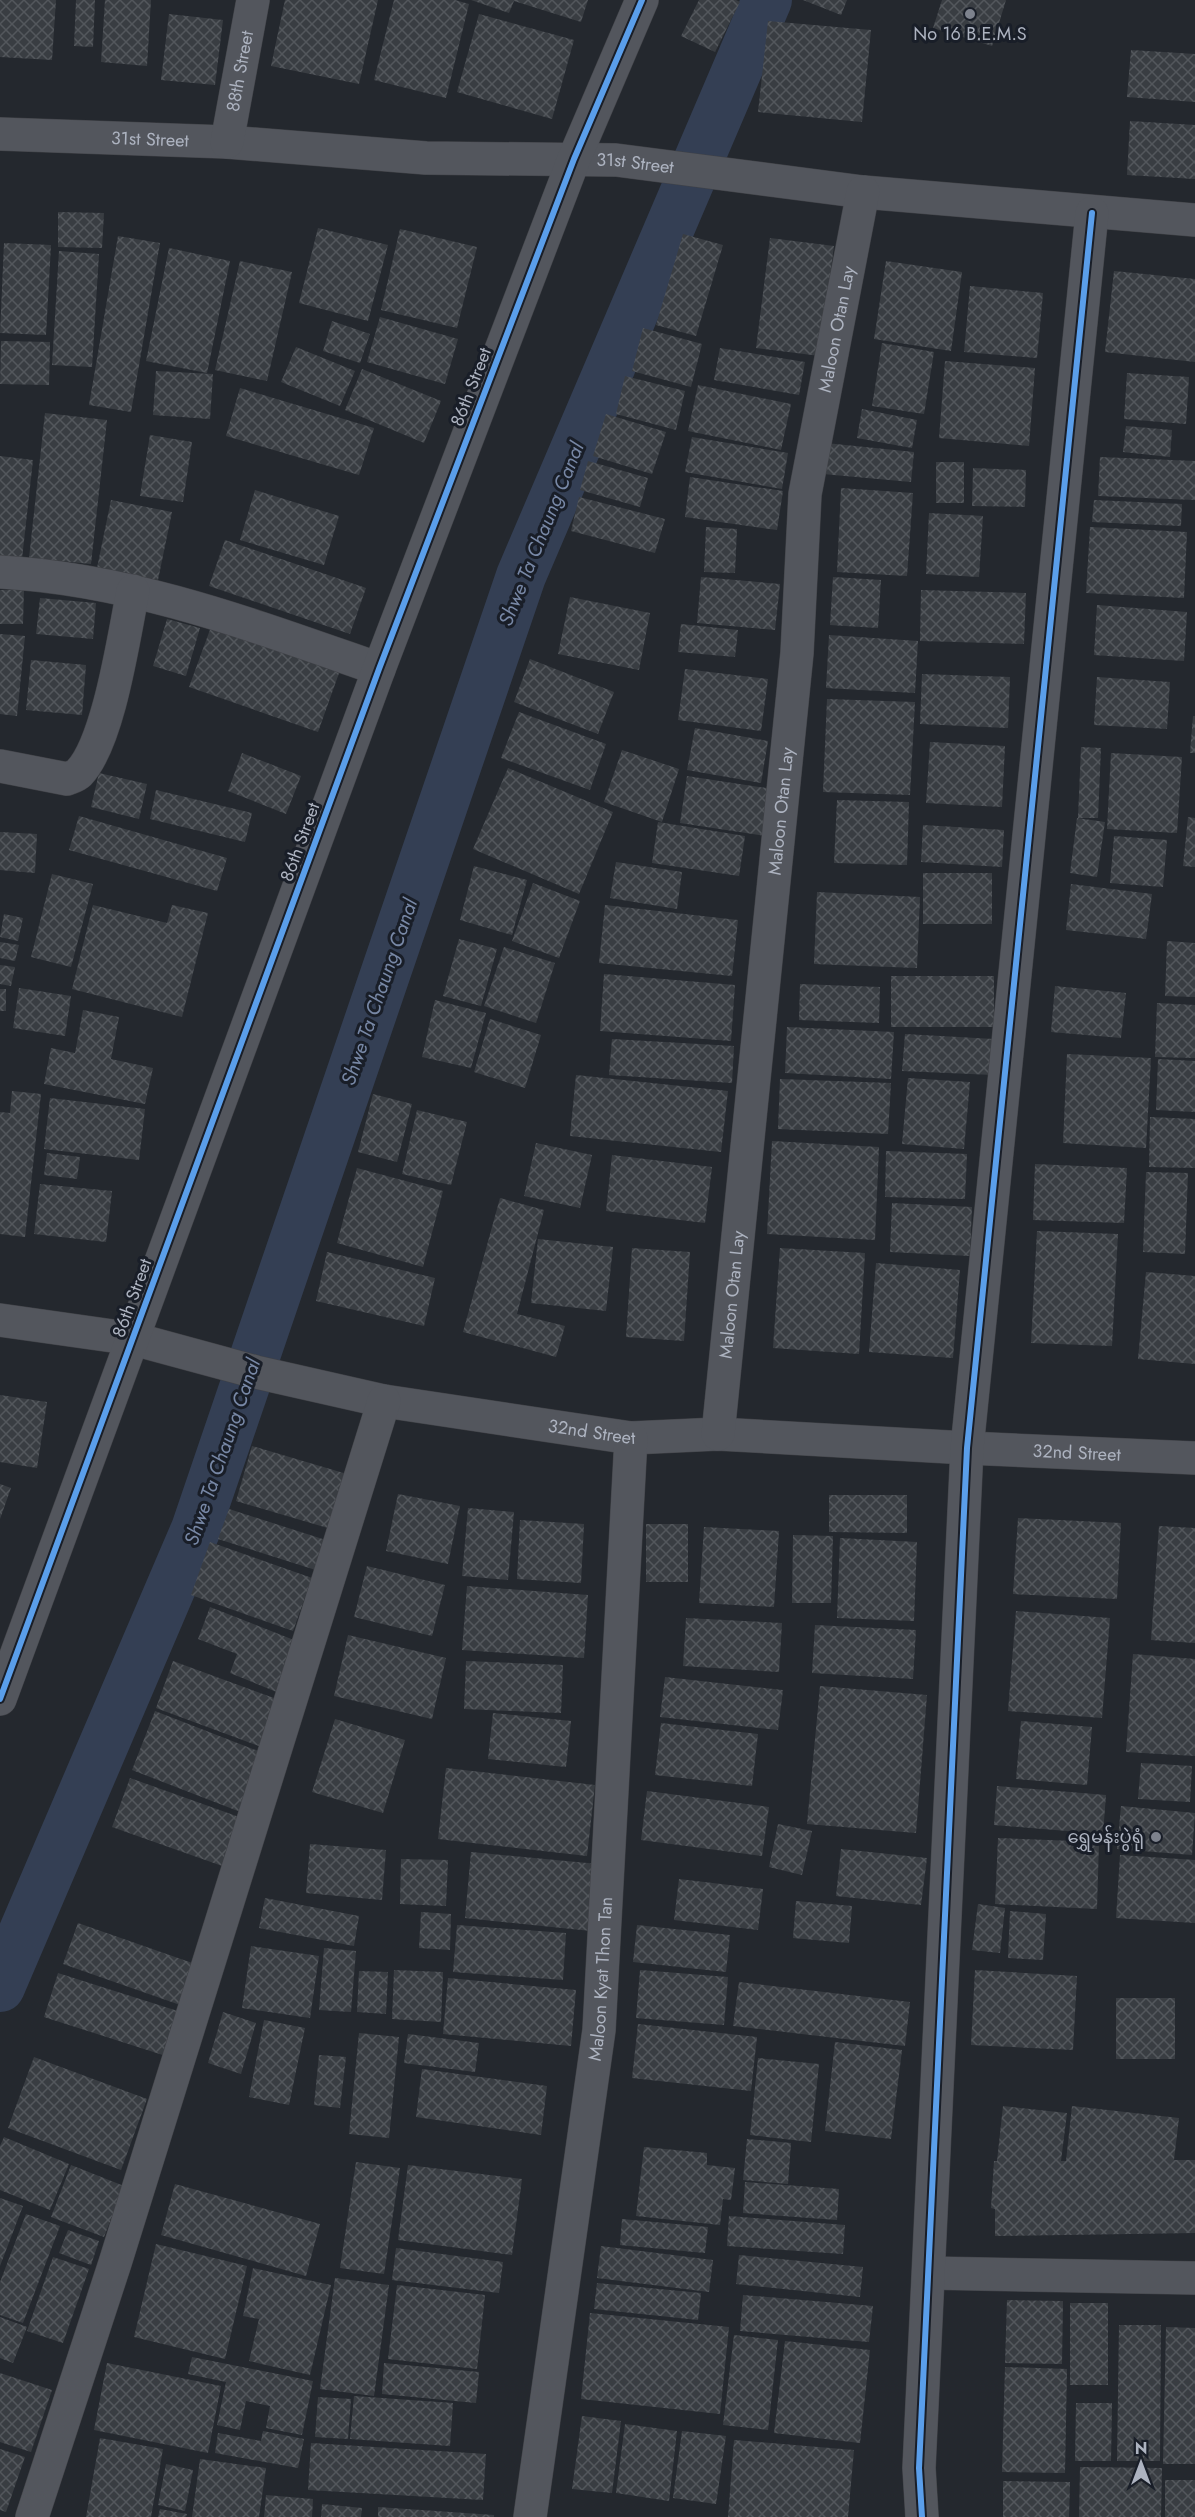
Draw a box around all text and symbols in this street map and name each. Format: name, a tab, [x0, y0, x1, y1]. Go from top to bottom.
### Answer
marker: No 16 B.E.M.S	[963, 7, 977, 21]
place label: No 16 B.E.M.S	[913, 21, 1027, 47]
street label: 88th Street	[220, 28, 260, 114]
street label: 31st Street	[111, 125, 190, 154]
street label: 31st Street	[596, 147, 676, 180]
street label: Maloon Otan Lay	[812, 264, 862, 395]
street label: 86th Street	[444, 343, 498, 430]
water label: Shwe Ta Chaung Canal	[491, 437, 592, 630]
street label: Maloon Otan Lay	[762, 746, 800, 876]
street label: 86th Street	[274, 798, 327, 885]
water label: Shwe Ta Chaung Canal	[334, 893, 426, 1089]
street label: Maloon Otan Lay	[713, 1229, 752, 1360]
street label: 86th Street	[106, 1254, 159, 1341]
water label: Shwe Ta Chaung Canal	[177, 1353, 269, 1549]
street label: 32nd Street	[546, 1413, 637, 1451]
street label: 32nd Street	[1032, 1438, 1122, 1468]
place label: ရွှေမန်းပွဲရုံ	[1067, 1824, 1144, 1852]
marker: ရွှေမန်းပွဲရုံ	[1149, 1830, 1163, 1844]
street label: Maloon Kyat Thon Tan	[582, 1896, 619, 2063]
north arrow	[1111, 2433, 1171, 2493]
text: N	[1135, 2437, 1147, 2460]

